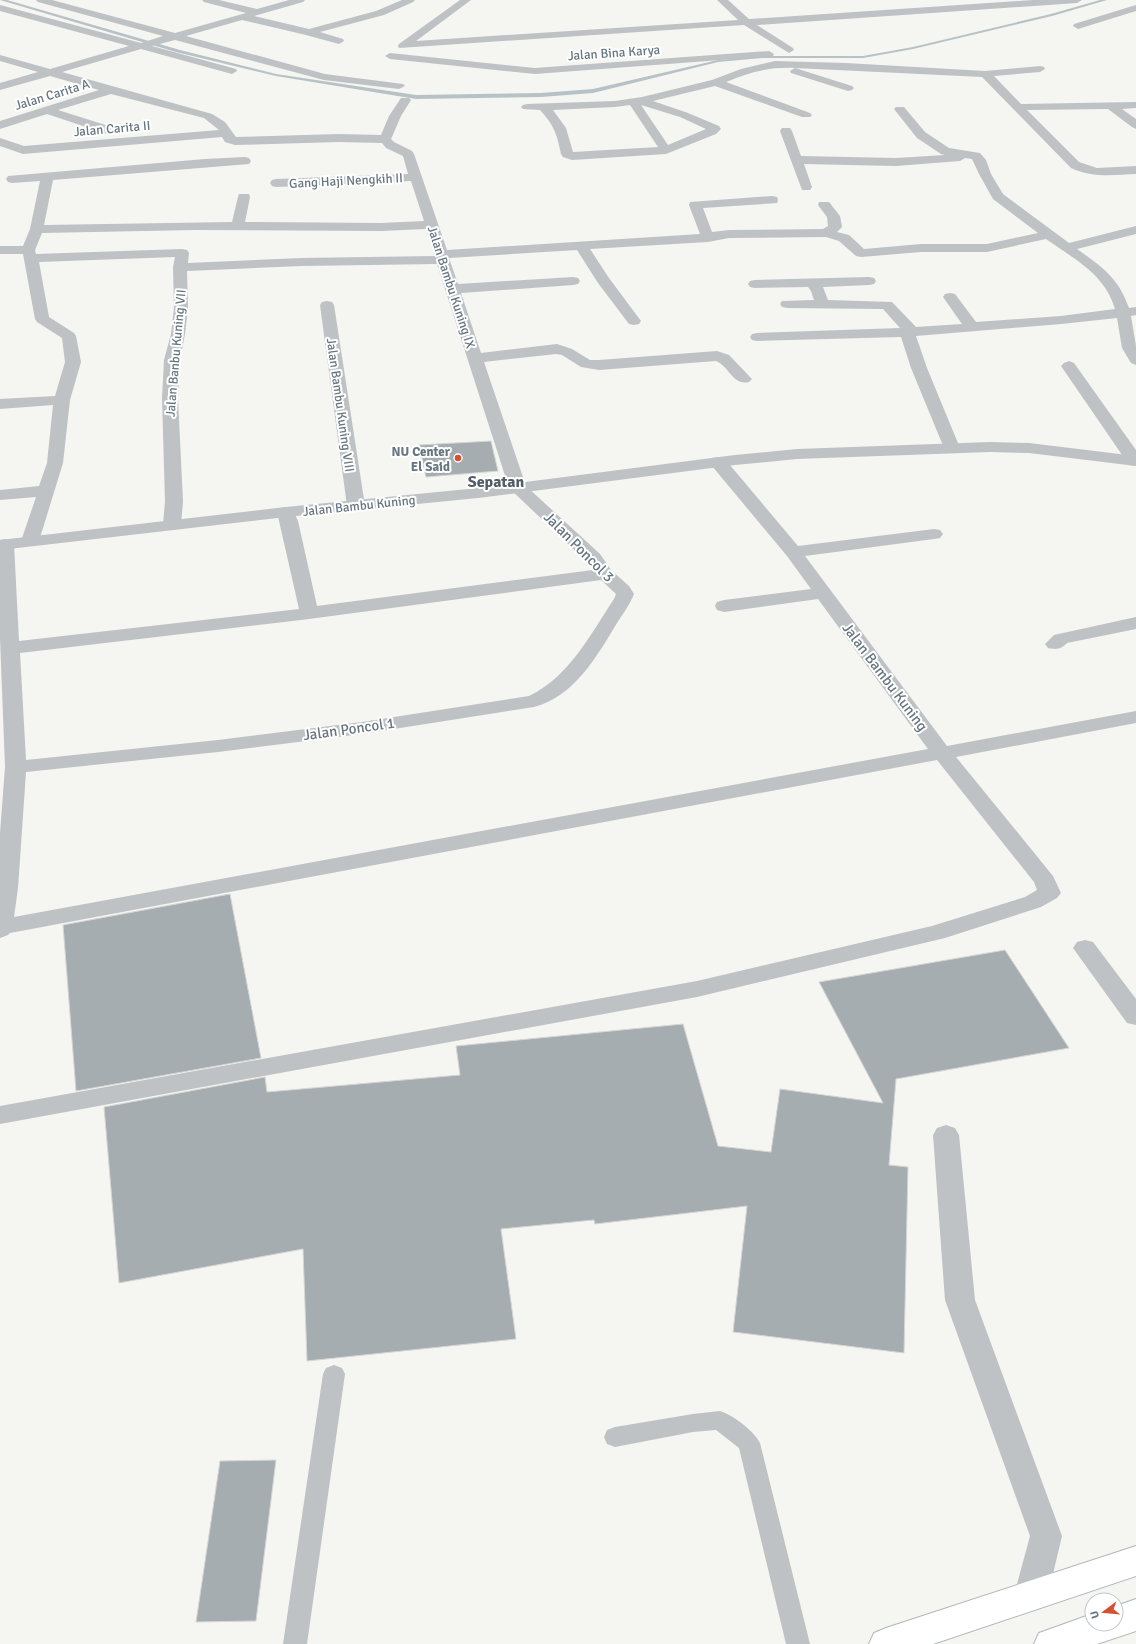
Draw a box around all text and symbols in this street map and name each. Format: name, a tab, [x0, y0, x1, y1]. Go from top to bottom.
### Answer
street label: Jalan Bina Karya	[567, 42, 661, 64]
street label: Jalan Carita A	[13, 76, 92, 114]
street label: Jalan Carita II	[73, 118, 151, 140]
street label: Gang Haji Nengkih II	[289, 170, 403, 192]
street label: Jalan Bambu Kuning IX	[424, 224, 478, 351]
street label: Jalan Banbu Kuning VII	[162, 289, 190, 418]
street label: Jalan Bambu Kuning VIII	[323, 337, 357, 473]
place label: NU Center El Said	[392, 444, 451, 475]
marker: NU Center El Said	[453, 453, 463, 463]
district label: Sepatan	[468, 472, 524, 492]
street label: Jalan Bambu Kuning	[302, 492, 416, 520]
street label: Jalan Poncol 3	[540, 508, 618, 586]
street label: Jalan Bambu Kuning	[838, 619, 932, 735]
street label: Jalan Poncol 1	[302, 714, 396, 744]
north arrow	[1084, 1592, 1124, 1632]
text: U	[1088, 1609, 1102, 1620]

